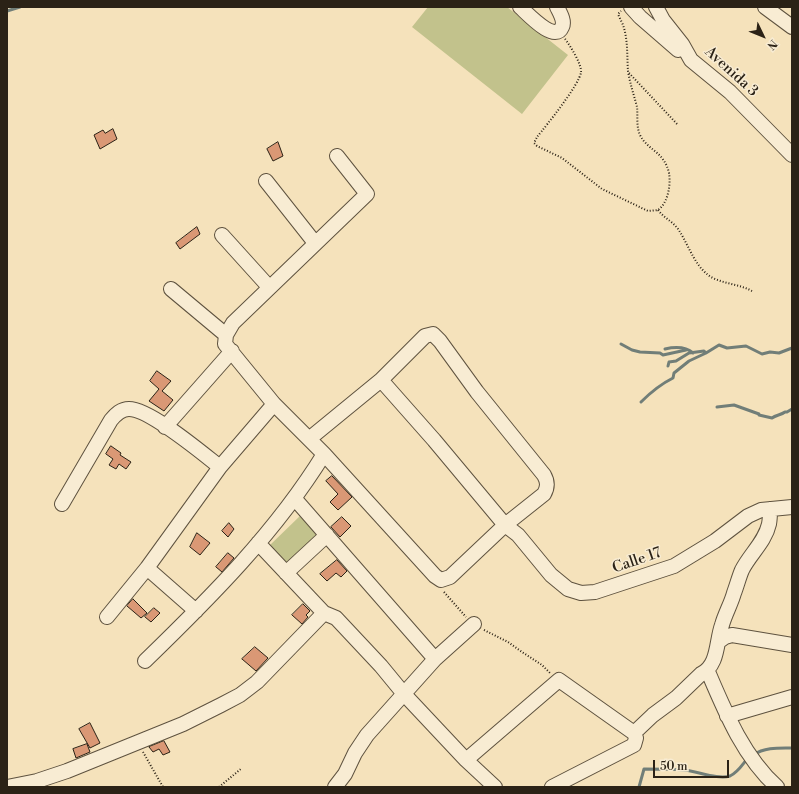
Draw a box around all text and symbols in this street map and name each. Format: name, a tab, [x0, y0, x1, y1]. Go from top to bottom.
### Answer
north arrow	[743, 16, 783, 56]
text: N	[764, 36, 780, 52]
street label: Avenida 3	[701, 43, 761, 101]
street label: Calle 17	[610, 544, 664, 578]
scale bar	[655, 752, 731, 778]
text: 50 m	[660, 759, 688, 774]

